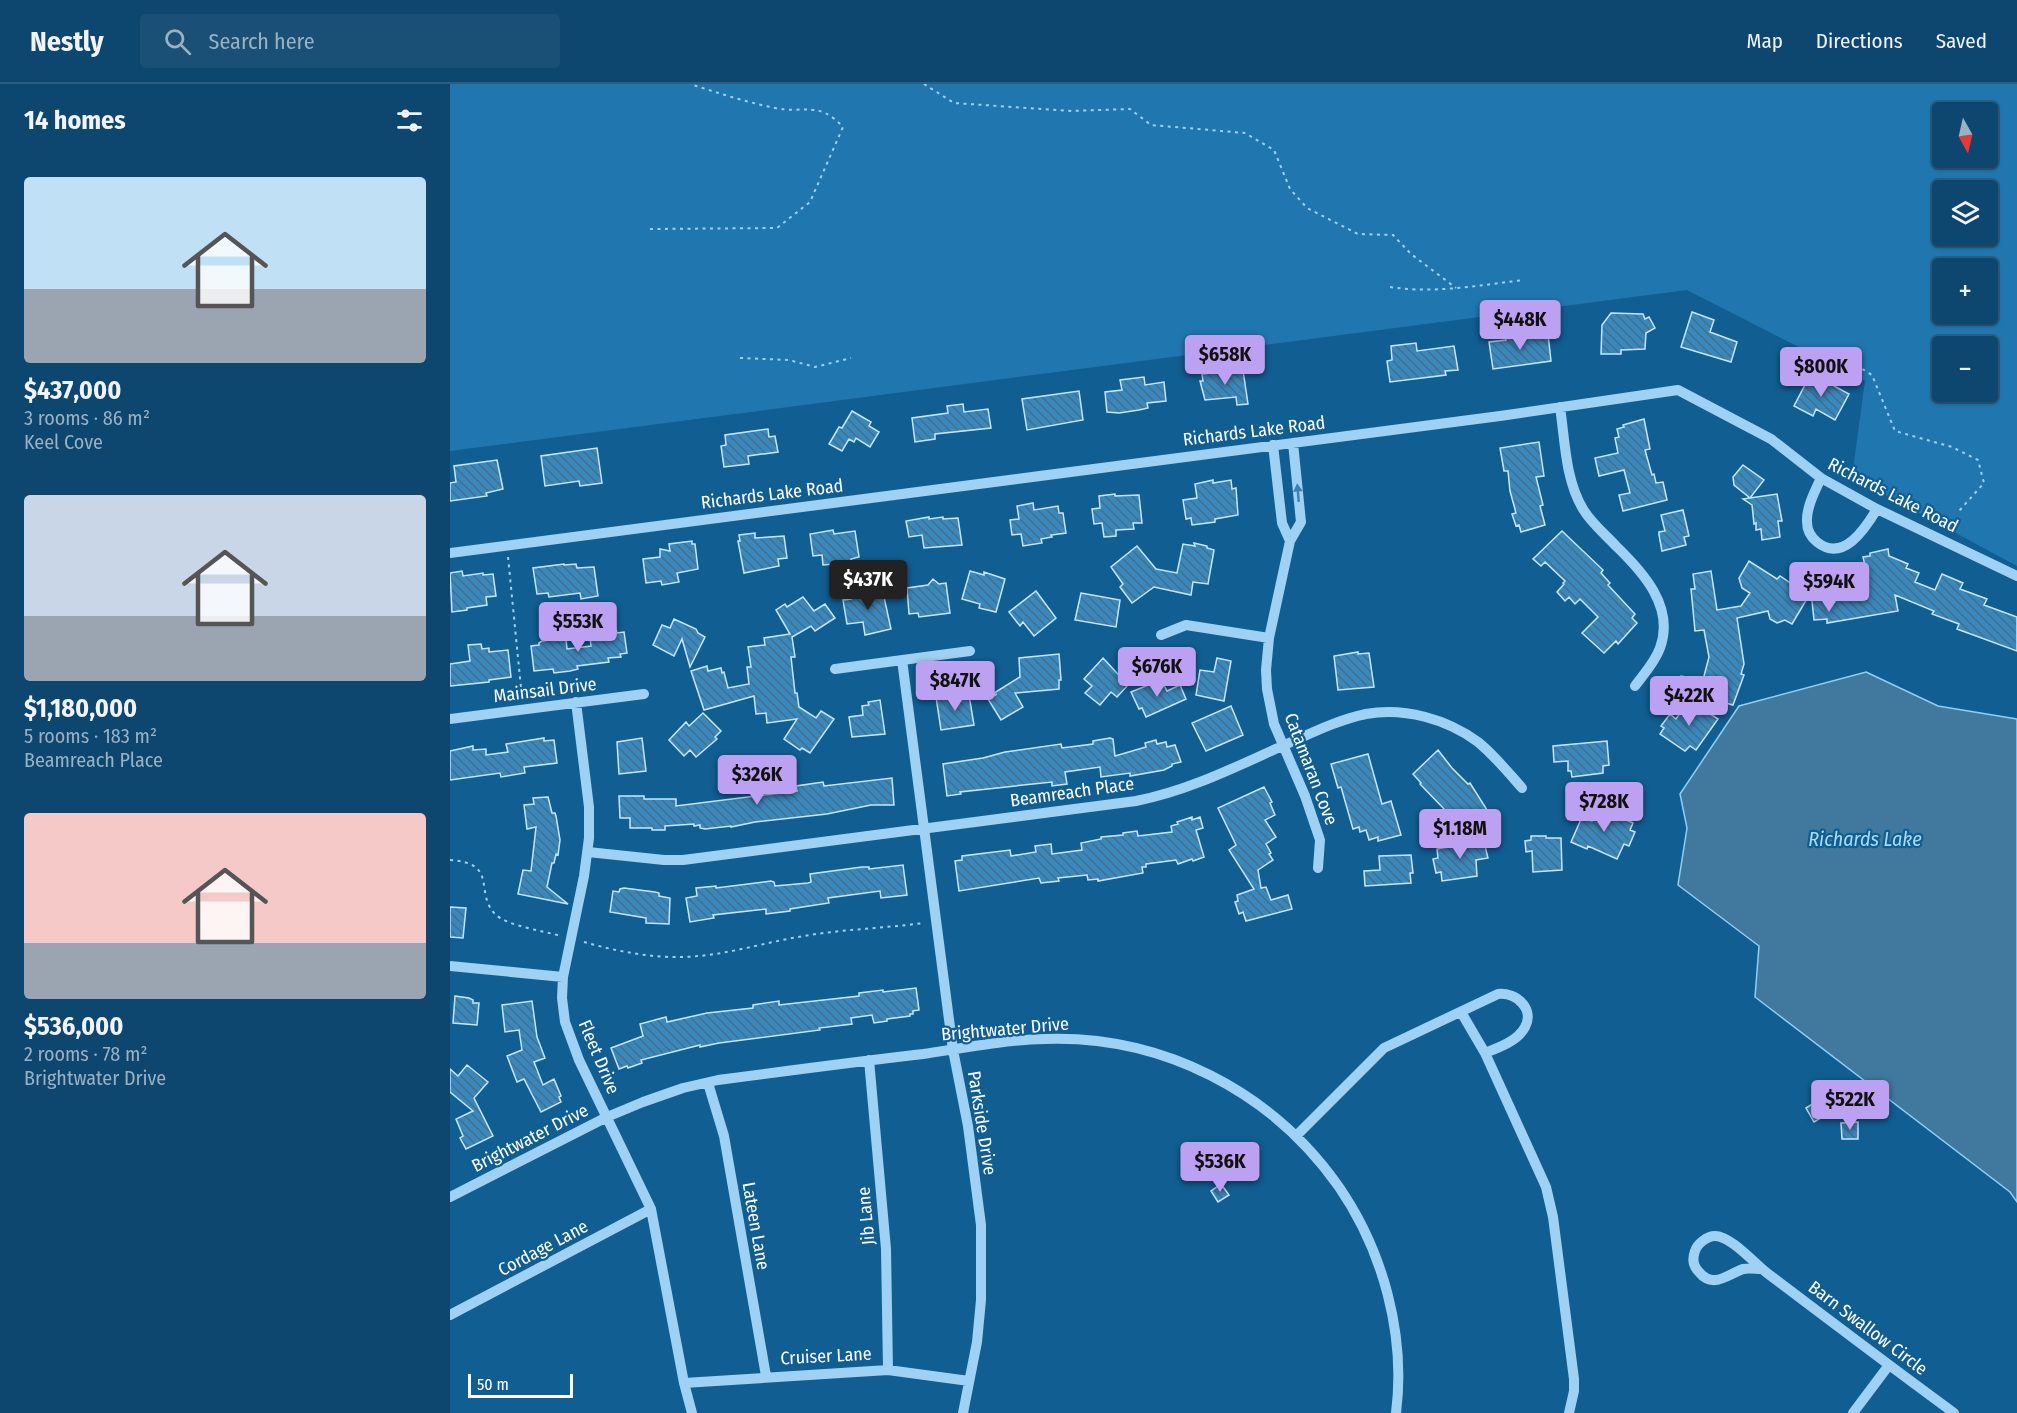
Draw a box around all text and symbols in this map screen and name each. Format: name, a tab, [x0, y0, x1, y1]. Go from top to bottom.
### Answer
search box	[140, 14, 560, 68]
text: Nestly	[30, 25, 104, 58]
icon: search	[161, 25, 194, 58]
text: Search here	[209, 28, 315, 55]
text: Map	[1746, 28, 1783, 54]
text: Directions	[1816, 28, 1903, 54]
text: Saved	[1936, 28, 1987, 54]
north arrow	[1932, 102, 1998, 168]
map controls	[1932, 102, 1998, 402]
icon: filters	[393, 104, 426, 137]
text: 14 homes	[24, 105, 126, 136]
button: layers	[1932, 180, 1998, 246]
icon: home	[171, 216, 279, 324]
button: +	[1932, 258, 1998, 324]
pin: $448K	[1478, 300, 1562, 351]
text: $448K	[1494, 307, 1546, 331]
pin: $658K	[1183, 335, 1267, 386]
button: −	[1932, 336, 1998, 402]
text: $658K	[1199, 342, 1251, 366]
pin: $800K	[1779, 347, 1863, 398]
text: $800K	[1794, 354, 1848, 378]
text: $437,000	[24, 375, 121, 406]
text: 3 rooms · 86 m²	[24, 406, 150, 430]
street label: Richards Lake Road	[1182, 411, 1326, 451]
text: Keel Cove	[24, 430, 103, 454]
street label: Richards Lake Road	[1824, 453, 1962, 537]
street label: Richards Lake Road	[700, 474, 844, 514]
one-way arrow	[1293, 484, 1303, 503]
icon: home	[171, 534, 279, 642]
pin: $437K	[826, 560, 910, 611]
pin: $594K	[1787, 562, 1871, 613]
text: $437K	[843, 567, 893, 591]
text: $594K	[1803, 569, 1855, 593]
pin: $553K	[536, 602, 620, 653]
text: $553K	[553, 609, 603, 633]
pin: $676K	[1115, 647, 1199, 698]
text: $676K	[1132, 654, 1182, 678]
pin: $847K	[913, 661, 997, 712]
text: $847K	[930, 668, 980, 692]
street label: Mainsail Drive	[492, 673, 598, 707]
pin: $422K	[1647, 676, 1731, 727]
text: $422K	[1664, 683, 1714, 707]
text: $1,180,000	[24, 693, 137, 724]
street label: Catamaran Cove	[1280, 710, 1343, 828]
text: 5 rooms · 183 m²	[24, 724, 157, 748]
text: Beamreach Place	[24, 748, 163, 772]
pin: $326K	[715, 755, 799, 806]
text: $326K	[732, 762, 782, 786]
street label: Beamreach Place	[1009, 772, 1136, 812]
pin: $728K	[1562, 782, 1646, 833]
text: $728K	[1579, 789, 1629, 813]
pin: $1.18M	[1411, 809, 1509, 860]
text: $1.18M	[1433, 816, 1487, 840]
water label: Richards Lake	[1808, 827, 1922, 851]
icon: home	[171, 852, 279, 960]
text: $536,000	[24, 1011, 123, 1042]
street label: Brightwater Drive	[940, 1012, 1070, 1046]
street label: Fleet Drive	[574, 1017, 624, 1097]
text: 2 rooms · 78 m²	[24, 1042, 147, 1066]
text: Brightwater Drive	[24, 1066, 166, 1090]
street label: Parkside Drive	[963, 1069, 1001, 1177]
pin: $522K	[1808, 1080, 1892, 1131]
text: $522K	[1825, 1087, 1875, 1111]
street label: Brightwater Drive	[468, 1099, 592, 1177]
pin: $536K	[1178, 1142, 1262, 1193]
text: $536K	[1194, 1149, 1246, 1173]
street label: Lateen Lane	[737, 1180, 775, 1272]
street label: Jib Lane	[852, 1186, 879, 1246]
street label: Cordage Lane	[494, 1215, 592, 1281]
street label: Barn Swallow Circle	[1804, 1276, 1932, 1380]
street label: Cruiser Lane	[780, 1343, 872, 1369]
scale bar	[468, 1371, 573, 1398]
text: 50 m	[477, 1375, 509, 1394]

